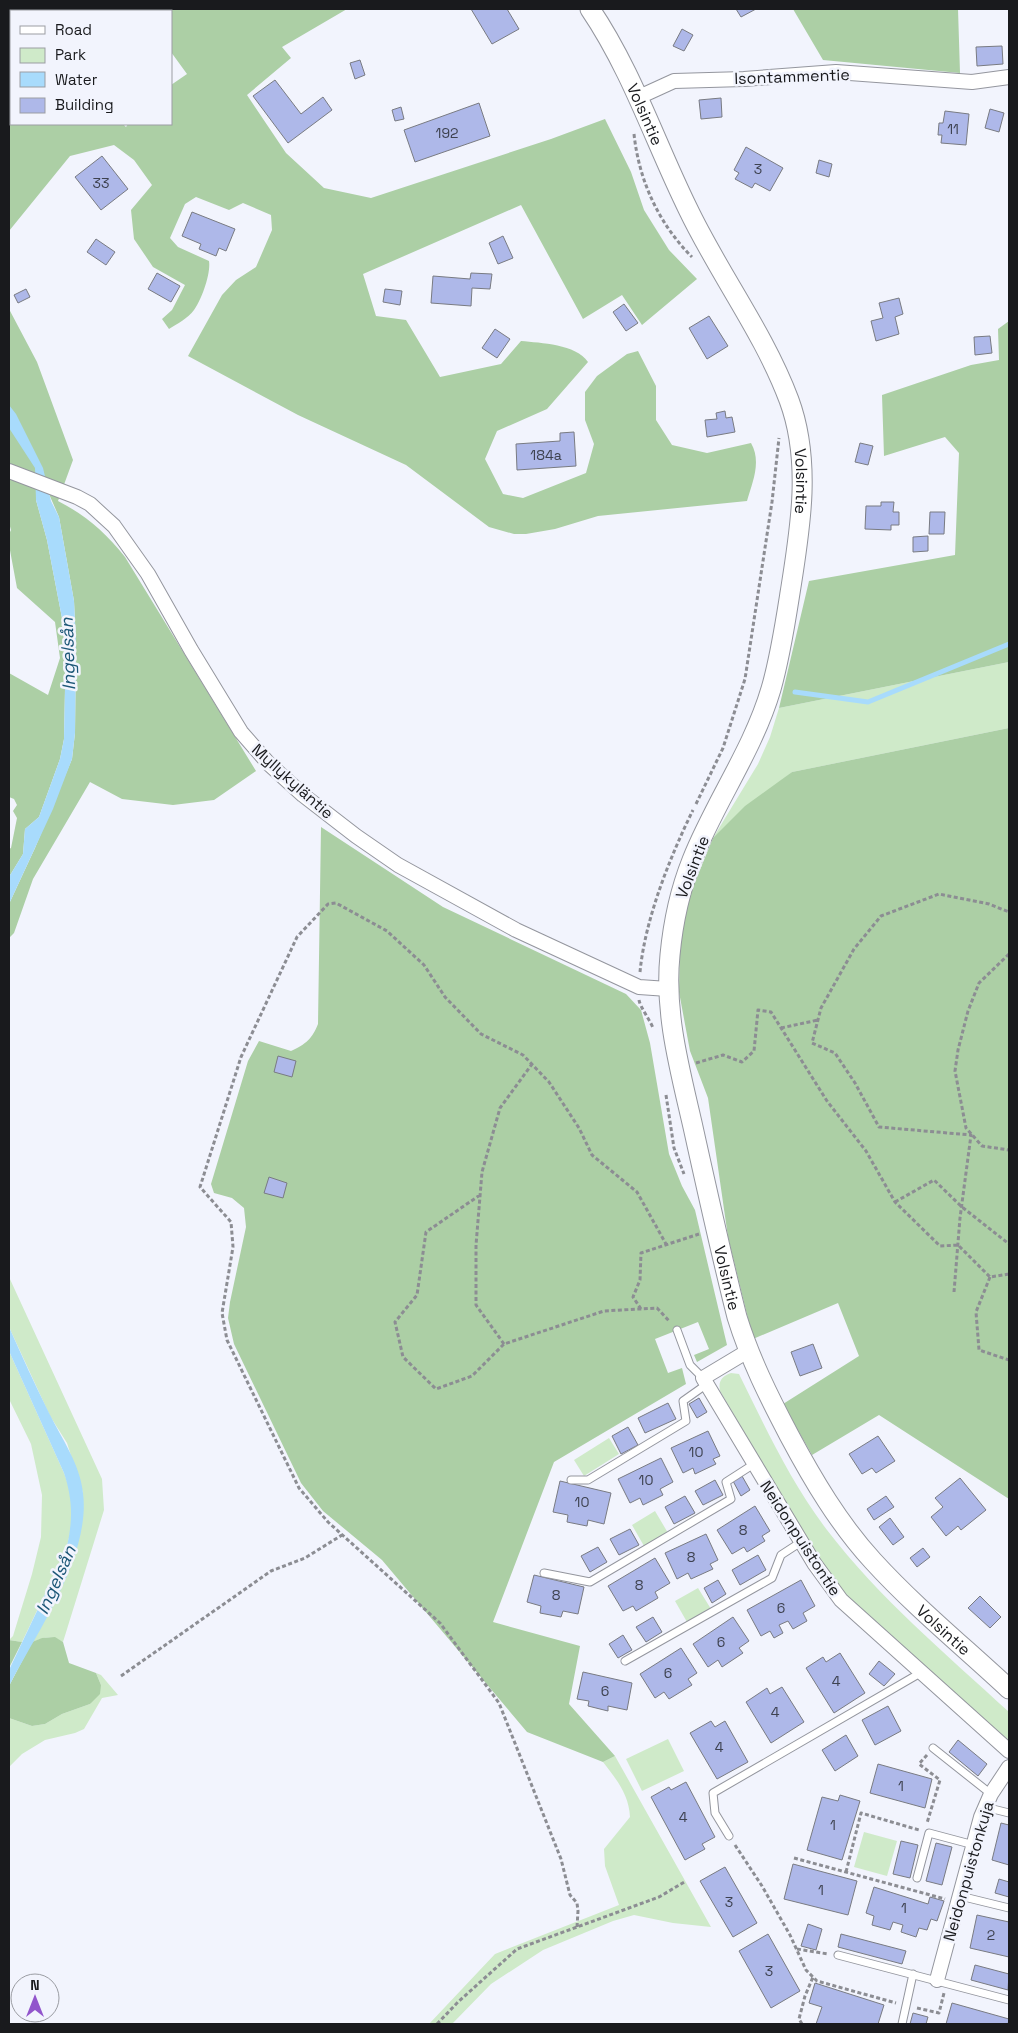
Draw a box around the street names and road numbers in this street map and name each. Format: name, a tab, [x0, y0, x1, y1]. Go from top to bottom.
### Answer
street label: Isontammentie	[734, 64, 850, 89]
street label: Volsintie	[622, 80, 668, 149]
street label: Volsintie	[789, 447, 812, 515]
street label: Myllykyläntie	[247, 739, 338, 824]
street label: Volsintie	[671, 833, 714, 902]
street label: Volsintie	[709, 1244, 745, 1313]
street label: Neidonpuistontie	[755, 1477, 846, 1600]
street label: Volsintie	[912, 1600, 975, 1660]
street label: Neidonpuistonkuja	[938, 1799, 999, 1944]

